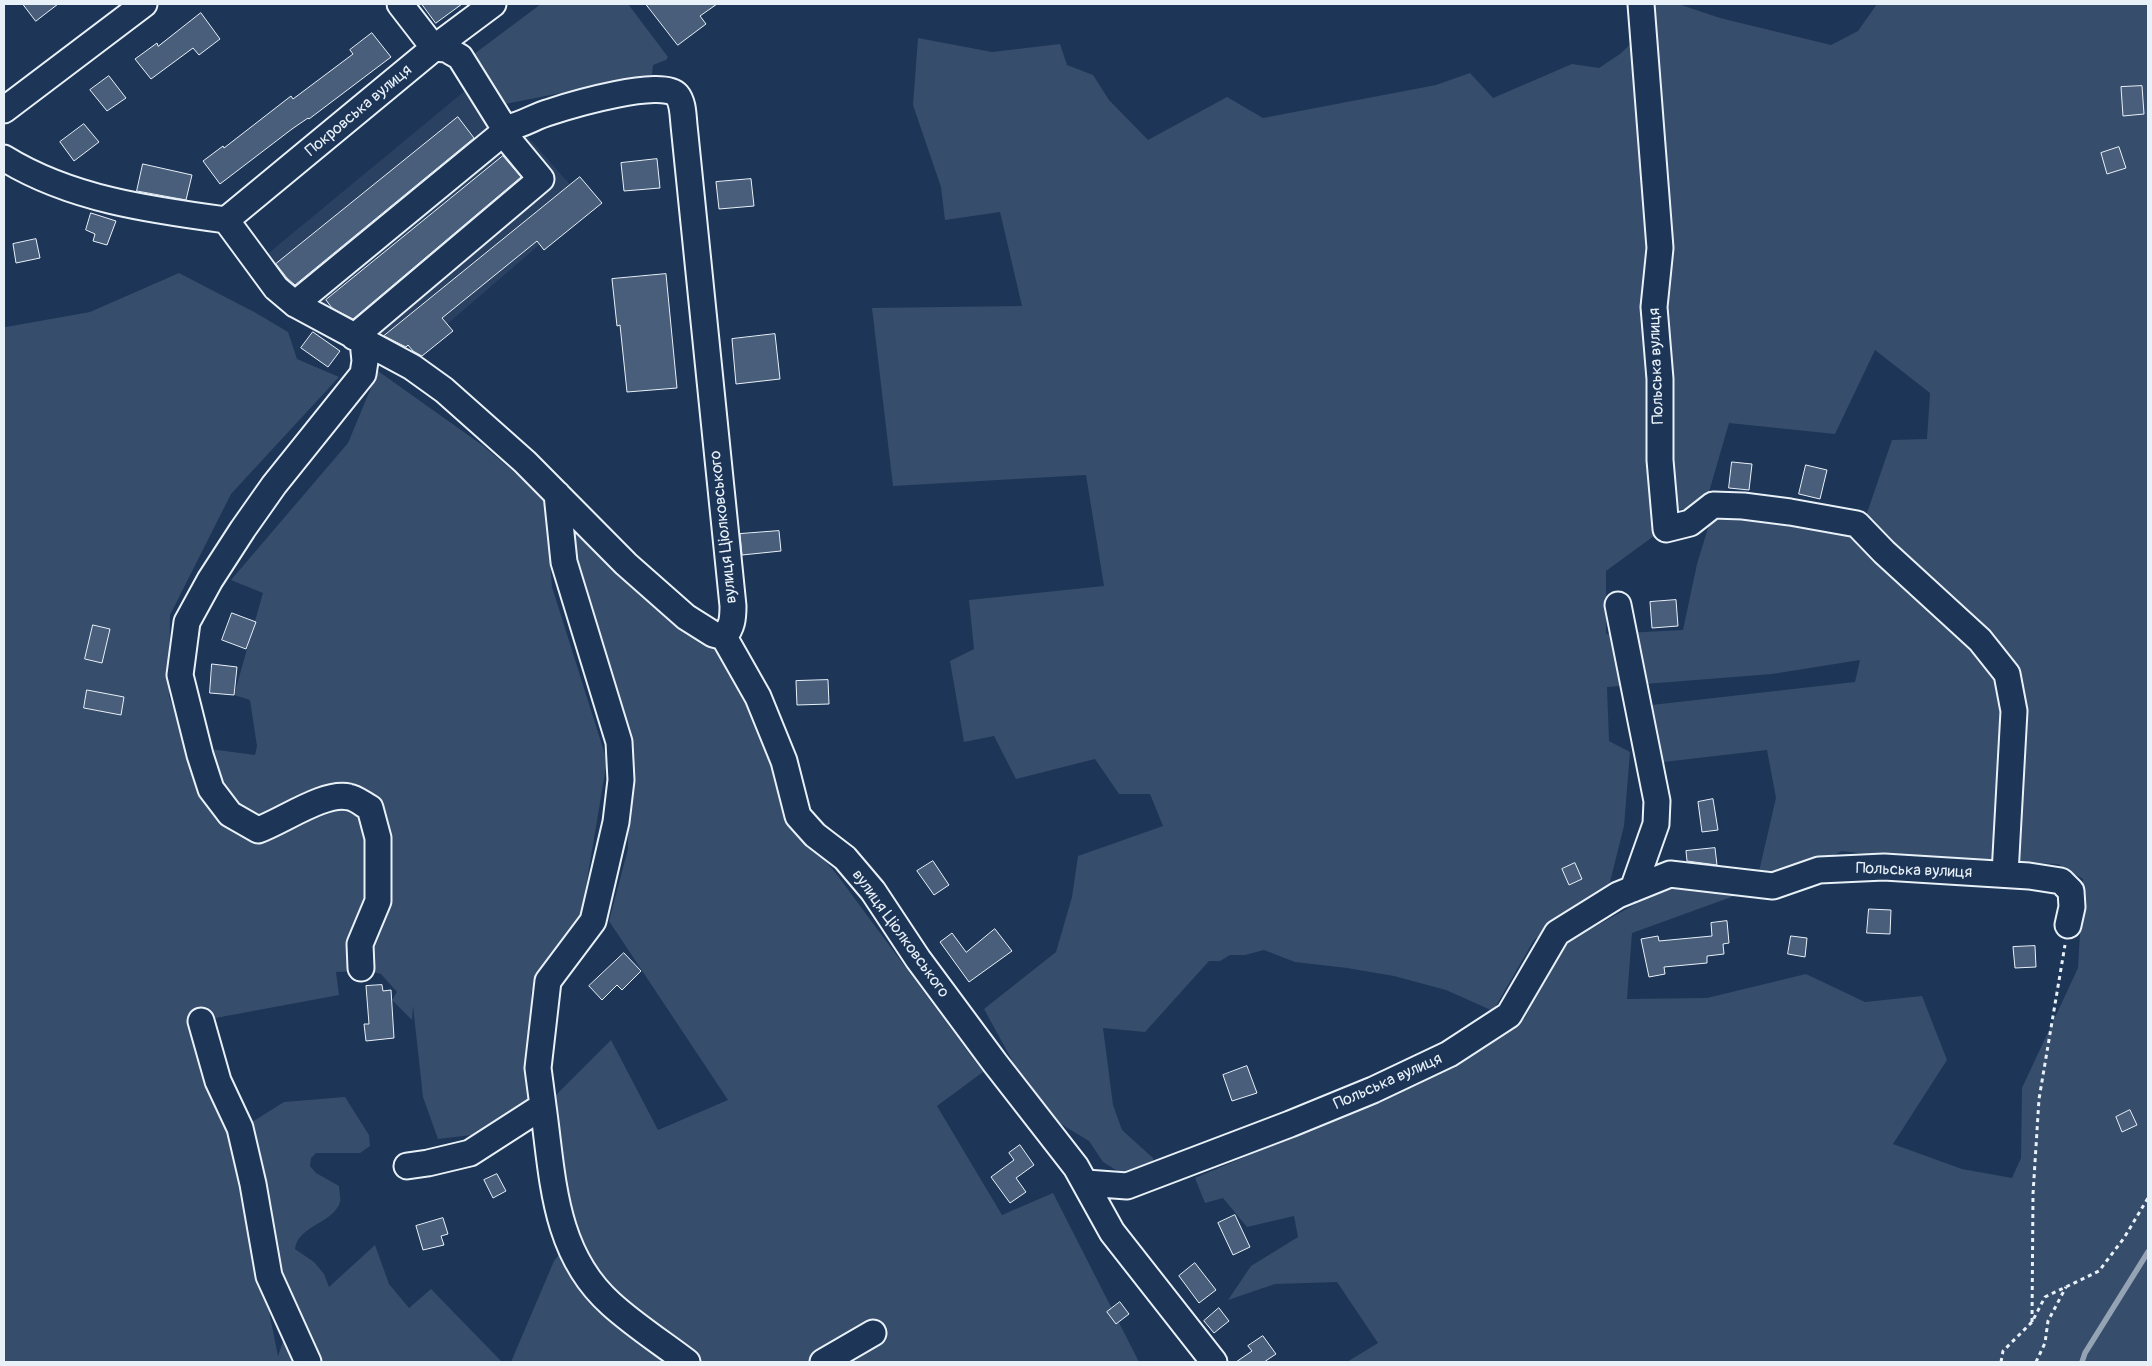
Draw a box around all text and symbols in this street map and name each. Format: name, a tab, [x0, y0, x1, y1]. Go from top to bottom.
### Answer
street label: Покровська вулиця	[302, 61, 416, 161]
street label: Польська вулиця	[1645, 307, 1669, 425]
street label: вулиця Ціолковського	[706, 450, 742, 604]
street label: Польська вулиця	[1855, 859, 1973, 883]
street label: вулиця Ціолковського	[847, 866, 953, 1002]
street label: Польська вулиця	[1331, 1050, 1445, 1114]

